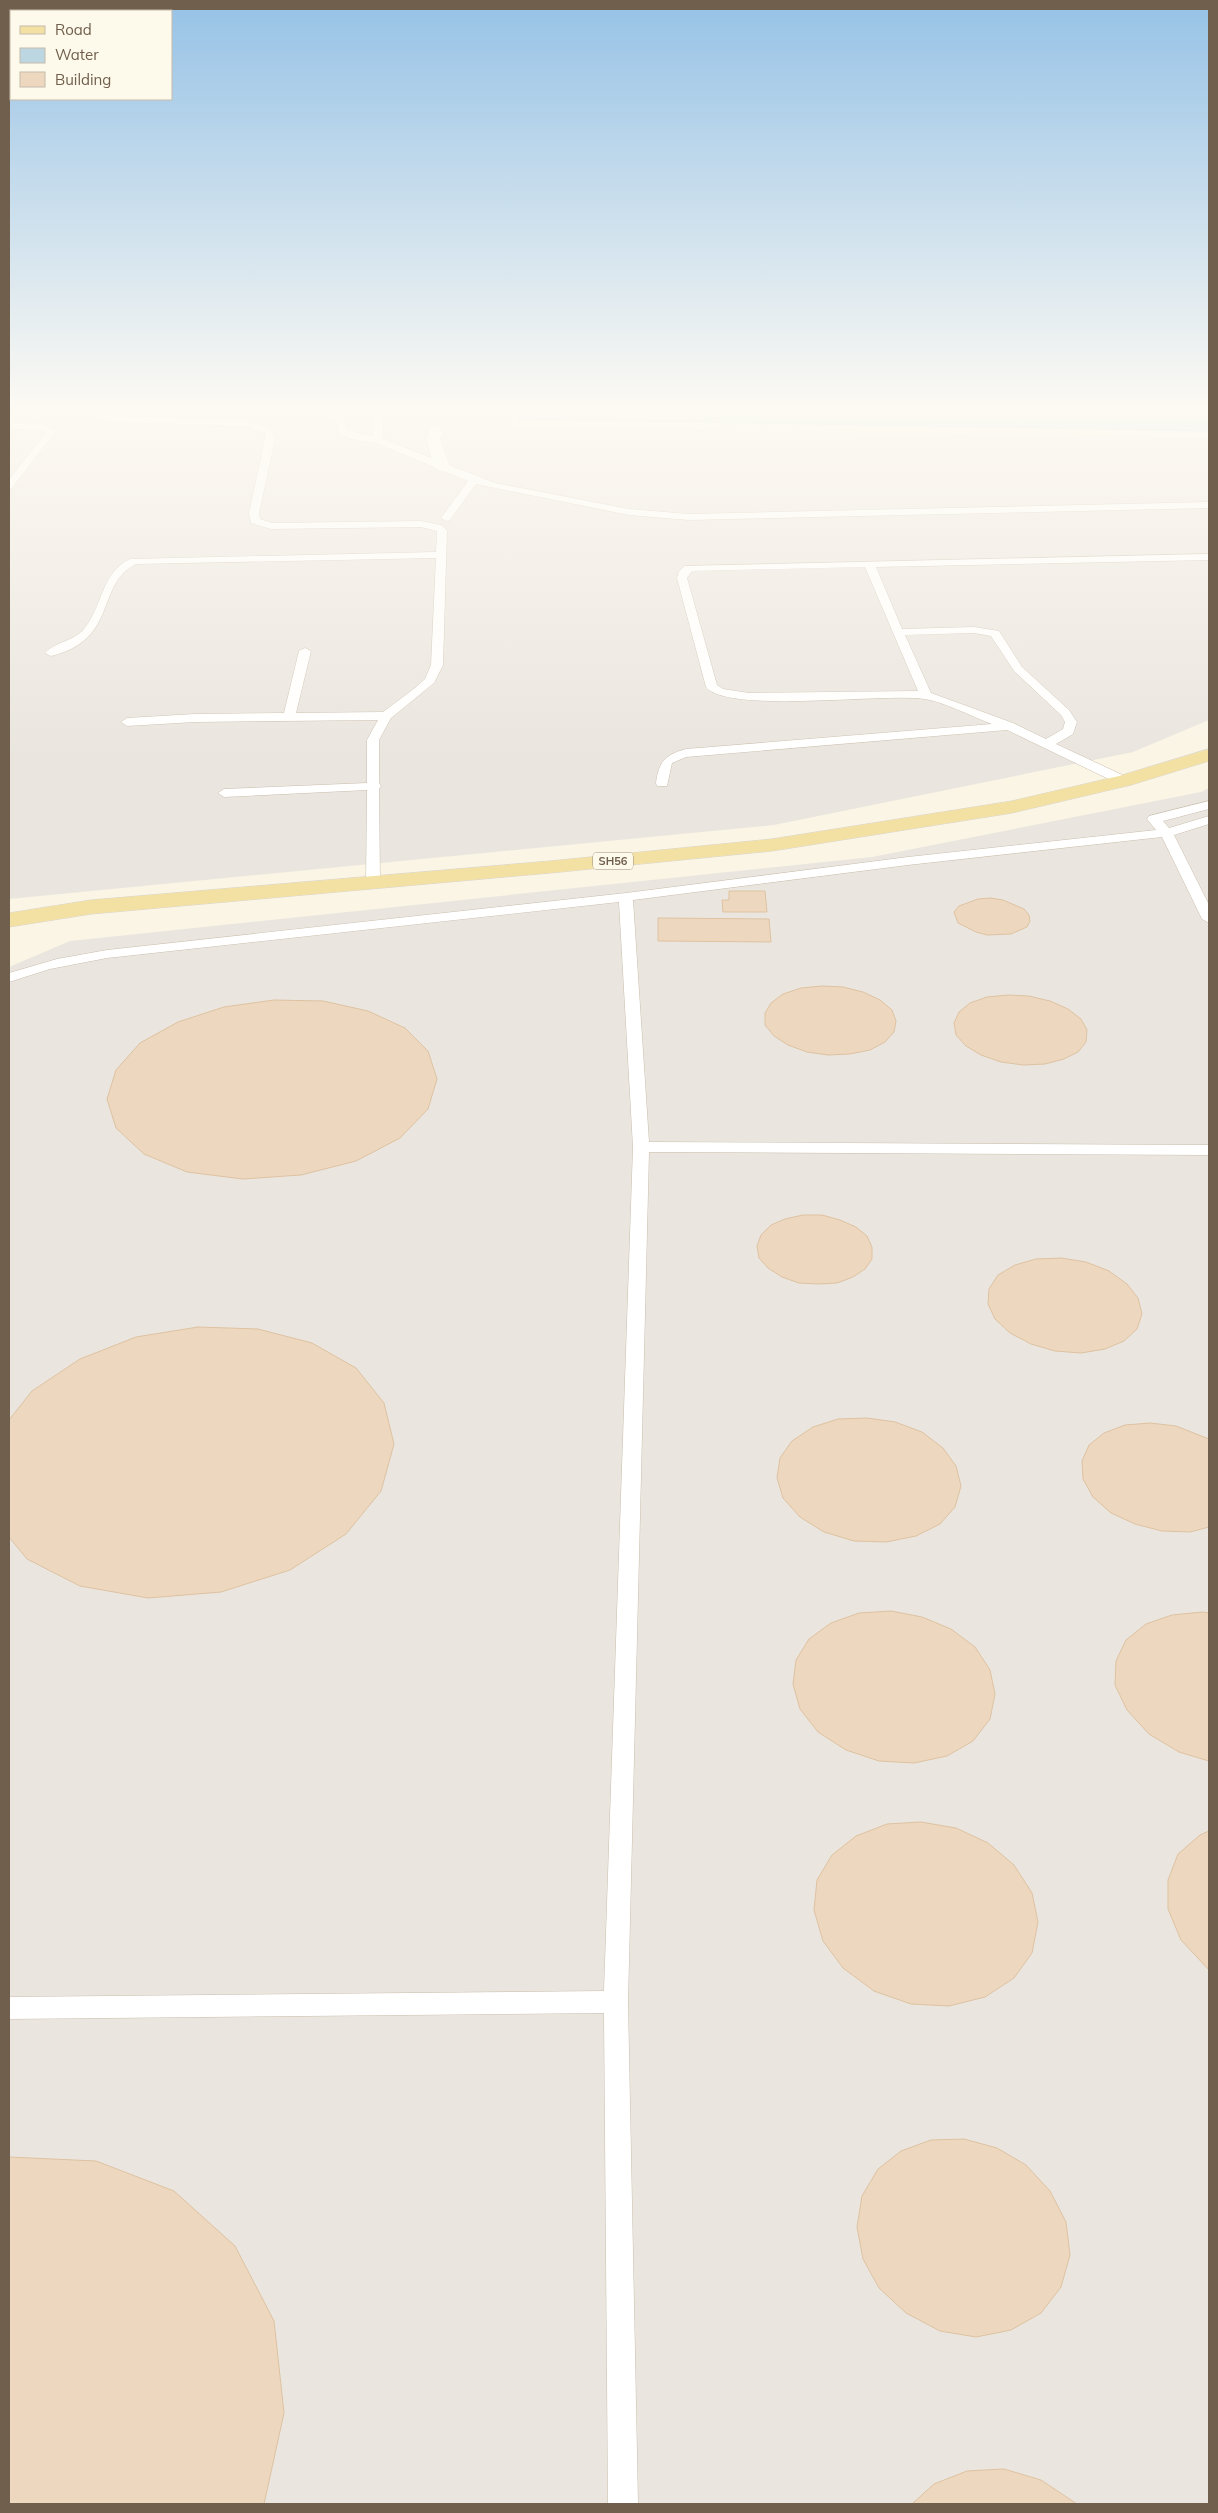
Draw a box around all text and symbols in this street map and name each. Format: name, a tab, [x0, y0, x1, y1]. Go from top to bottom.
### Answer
legend	[10, 10, 172, 100]
text: Road	[55, 20, 92, 39]
text: Water	[55, 45, 99, 64]
text: Building	[55, 70, 111, 89]
road number: SH56	[593, 852, 633, 869]

